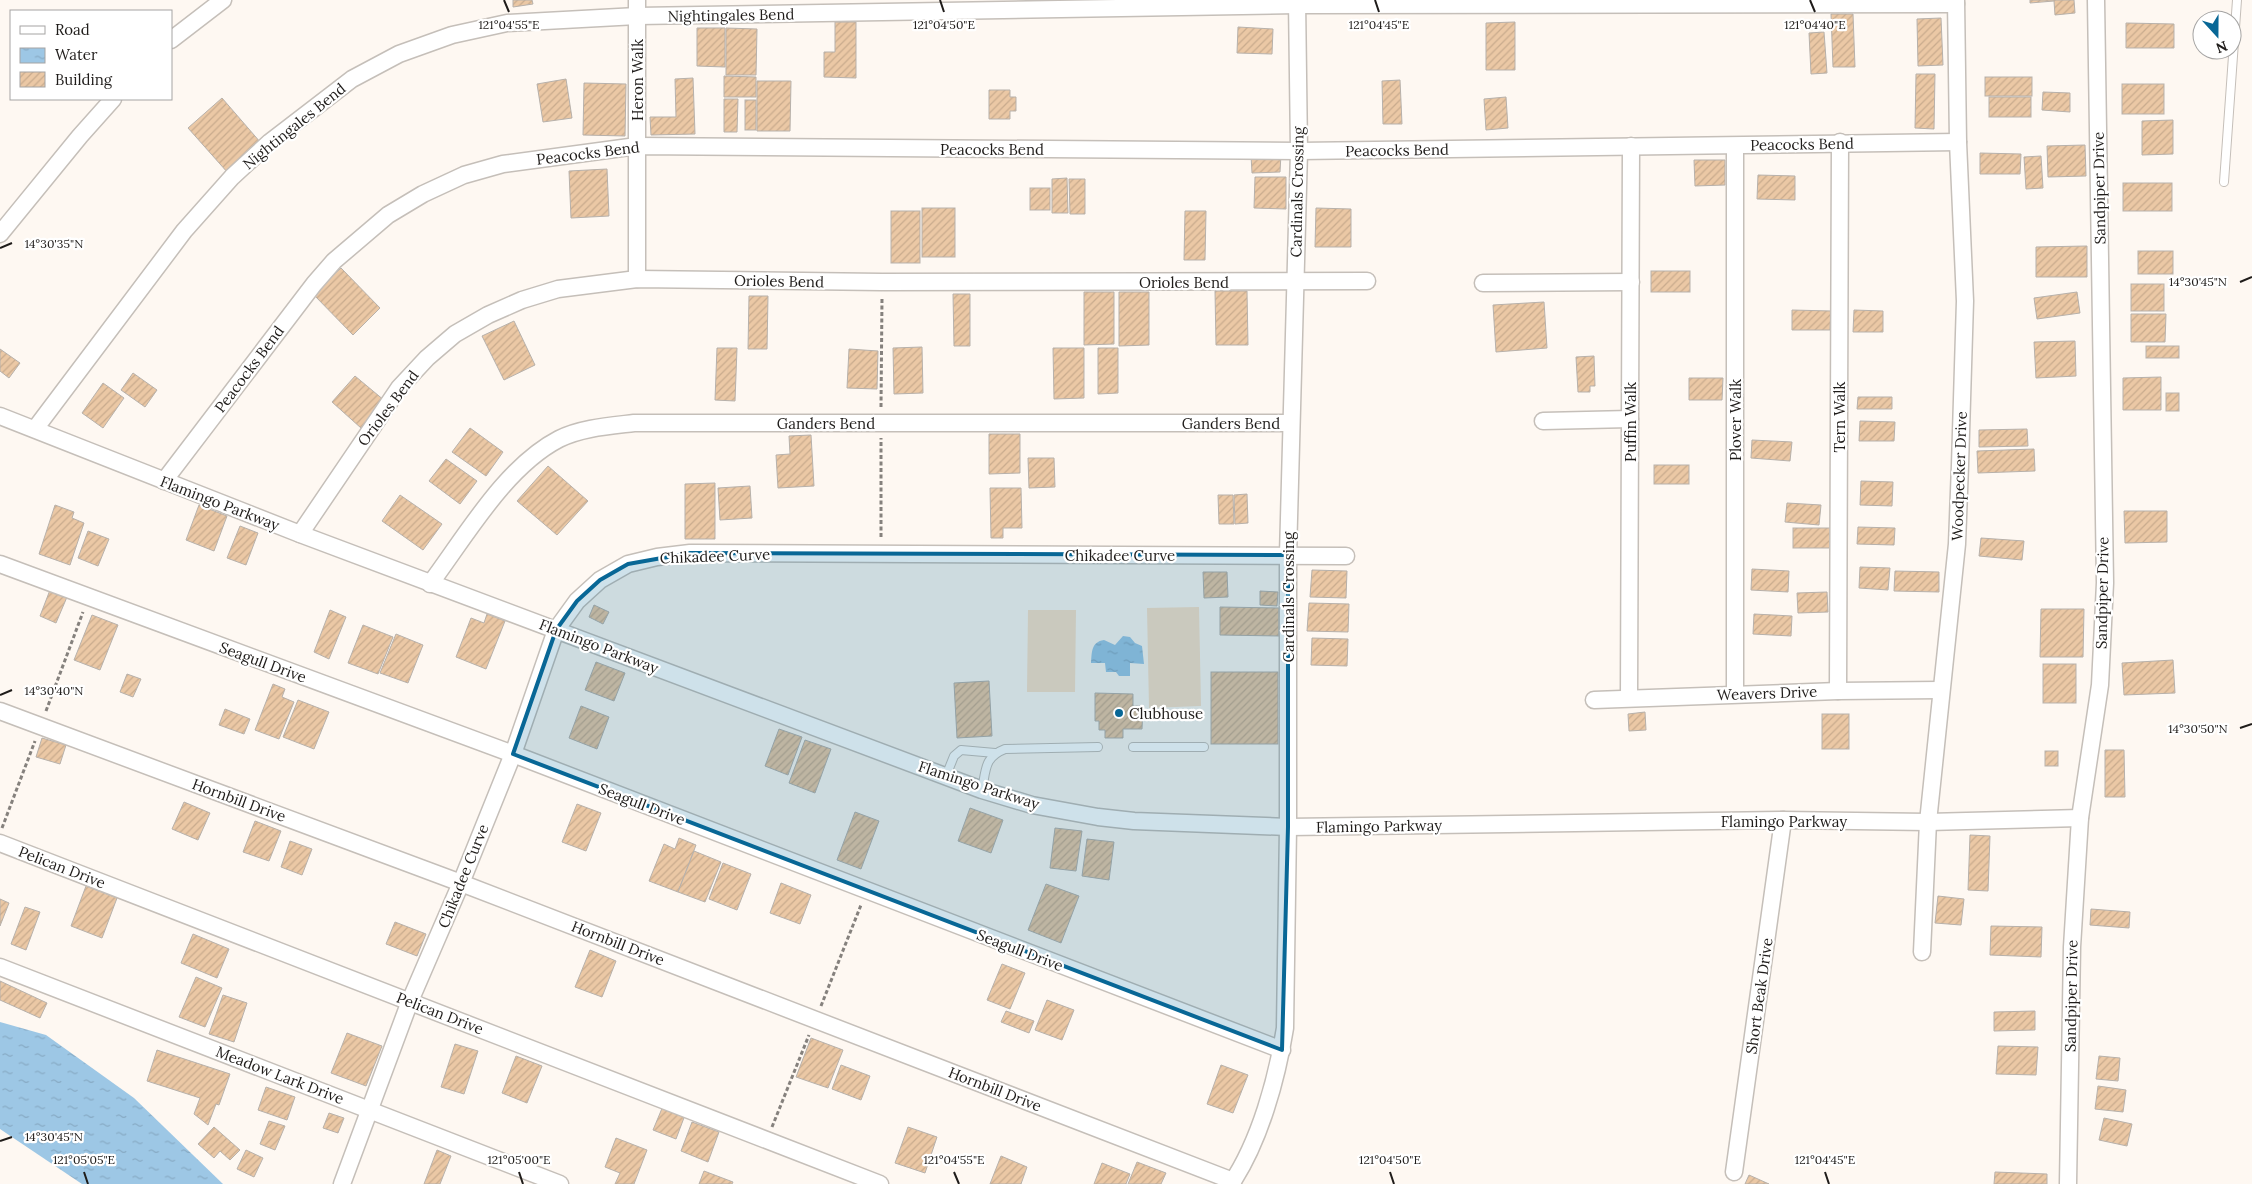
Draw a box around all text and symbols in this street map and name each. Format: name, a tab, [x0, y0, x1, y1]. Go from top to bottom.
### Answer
street label: Nightingales Bend	[667, 4, 795, 26]
legend	[10, 10, 172, 100]
north arrow	[2192, 10, 2242, 60]
text: 121°04'55"E	[478, 17, 540, 32]
text: 121°04'50"E	[913, 17, 975, 32]
text: 121°04'45"E	[1349, 17, 1409, 32]
text: 121°04'40"E	[1784, 17, 1846, 32]
text: Road	[55, 20, 90, 39]
text: N	[2213, 37, 2230, 58]
street label: Heron Walk	[628, 39, 647, 121]
text: Water	[55, 45, 98, 64]
text: Building	[55, 70, 113, 89]
street label: Nightingales Bend	[239, 79, 349, 173]
street label: Cardinals Crossing	[1286, 126, 1308, 258]
street label: Sandpiper Drive	[2089, 132, 2109, 244]
street label: Peacocks Bend	[1750, 134, 1854, 154]
street label: Peacocks Bend	[535, 137, 641, 169]
street label: Peacocks Bend	[940, 140, 1044, 159]
street label: Peacocks Bend	[1345, 140, 1449, 160]
text: 14°30'35"N	[25, 236, 83, 251]
street label: Orioles Bend	[734, 271, 824, 291]
street label: Orioles Bend	[1139, 273, 1229, 292]
text: 14°30'45"N	[2169, 274, 2227, 289]
street label: Peacocks Bend	[210, 322, 288, 416]
street label: Orioles Bend	[353, 366, 423, 450]
street label: Plover Walk	[1726, 379, 1745, 461]
street label: Puffin Walk	[1621, 382, 1640, 462]
street label: Tern Walk	[1830, 382, 1849, 452]
street label: Woodpecker Drive	[1947, 411, 1971, 541]
street label: Ganders Bend	[777, 414, 875, 433]
street label: Ganders Bend	[1182, 414, 1280, 433]
street label: Flamingo Parkway	[158, 471, 282, 535]
street label: Cardinals Crossing	[1279, 531, 1298, 662]
street label: Sandpiper Drive	[2092, 537, 2112, 649]
street label: Chikadee Curve	[660, 545, 770, 567]
street label: Chikadee Curve	[1065, 546, 1175, 565]
street label: Flamingo Parkway	[537, 614, 661, 678]
street label: Seagull Drive	[217, 637, 309, 687]
street label: Weavers Drive	[1716, 682, 1818, 704]
text: 14°30'40"N	[25, 683, 83, 698]
place label: Clubhouse	[1129, 704, 1203, 723]
marker: Clubhouse	[1113, 707, 1125, 719]
text: 14°30'50"N	[2168, 721, 2228, 736]
street label: Flamingo Parkway	[916, 756, 1042, 814]
street label: Hornbill Drive	[190, 774, 288, 826]
street label: Seagull Drive	[596, 779, 688, 829]
street label: Flamingo Parkway	[1721, 812, 1847, 831]
street label: Flamingo Parkway	[1316, 815, 1442, 837]
street label: Chikadee Curve	[434, 821, 492, 931]
street label: Pelican Drive	[16, 842, 108, 892]
street label: Hornbill Drive	[569, 917, 667, 969]
street label: Seagull Drive	[974, 925, 1066, 975]
street label: Short Beak Drive	[1741, 937, 1777, 1055]
street label: Sandpiper Drive	[2061, 940, 2081, 1052]
street label: Pelican Drive	[394, 988, 486, 1038]
street label: Meadow Lark Drive	[213, 1042, 347, 1108]
street label: Hornbill Drive	[946, 1063, 1044, 1115]
text: 14°30'45"N	[25, 1129, 83, 1144]
text: 121°05'05"E	[53, 1152, 115, 1167]
text: 121°05'00"E	[487, 1152, 551, 1167]
text: 121°04'55"E	[923, 1152, 985, 1167]
text: 121°04'50"E	[1359, 1152, 1421, 1167]
text: 121°04'45"E	[1795, 1152, 1855, 1167]

